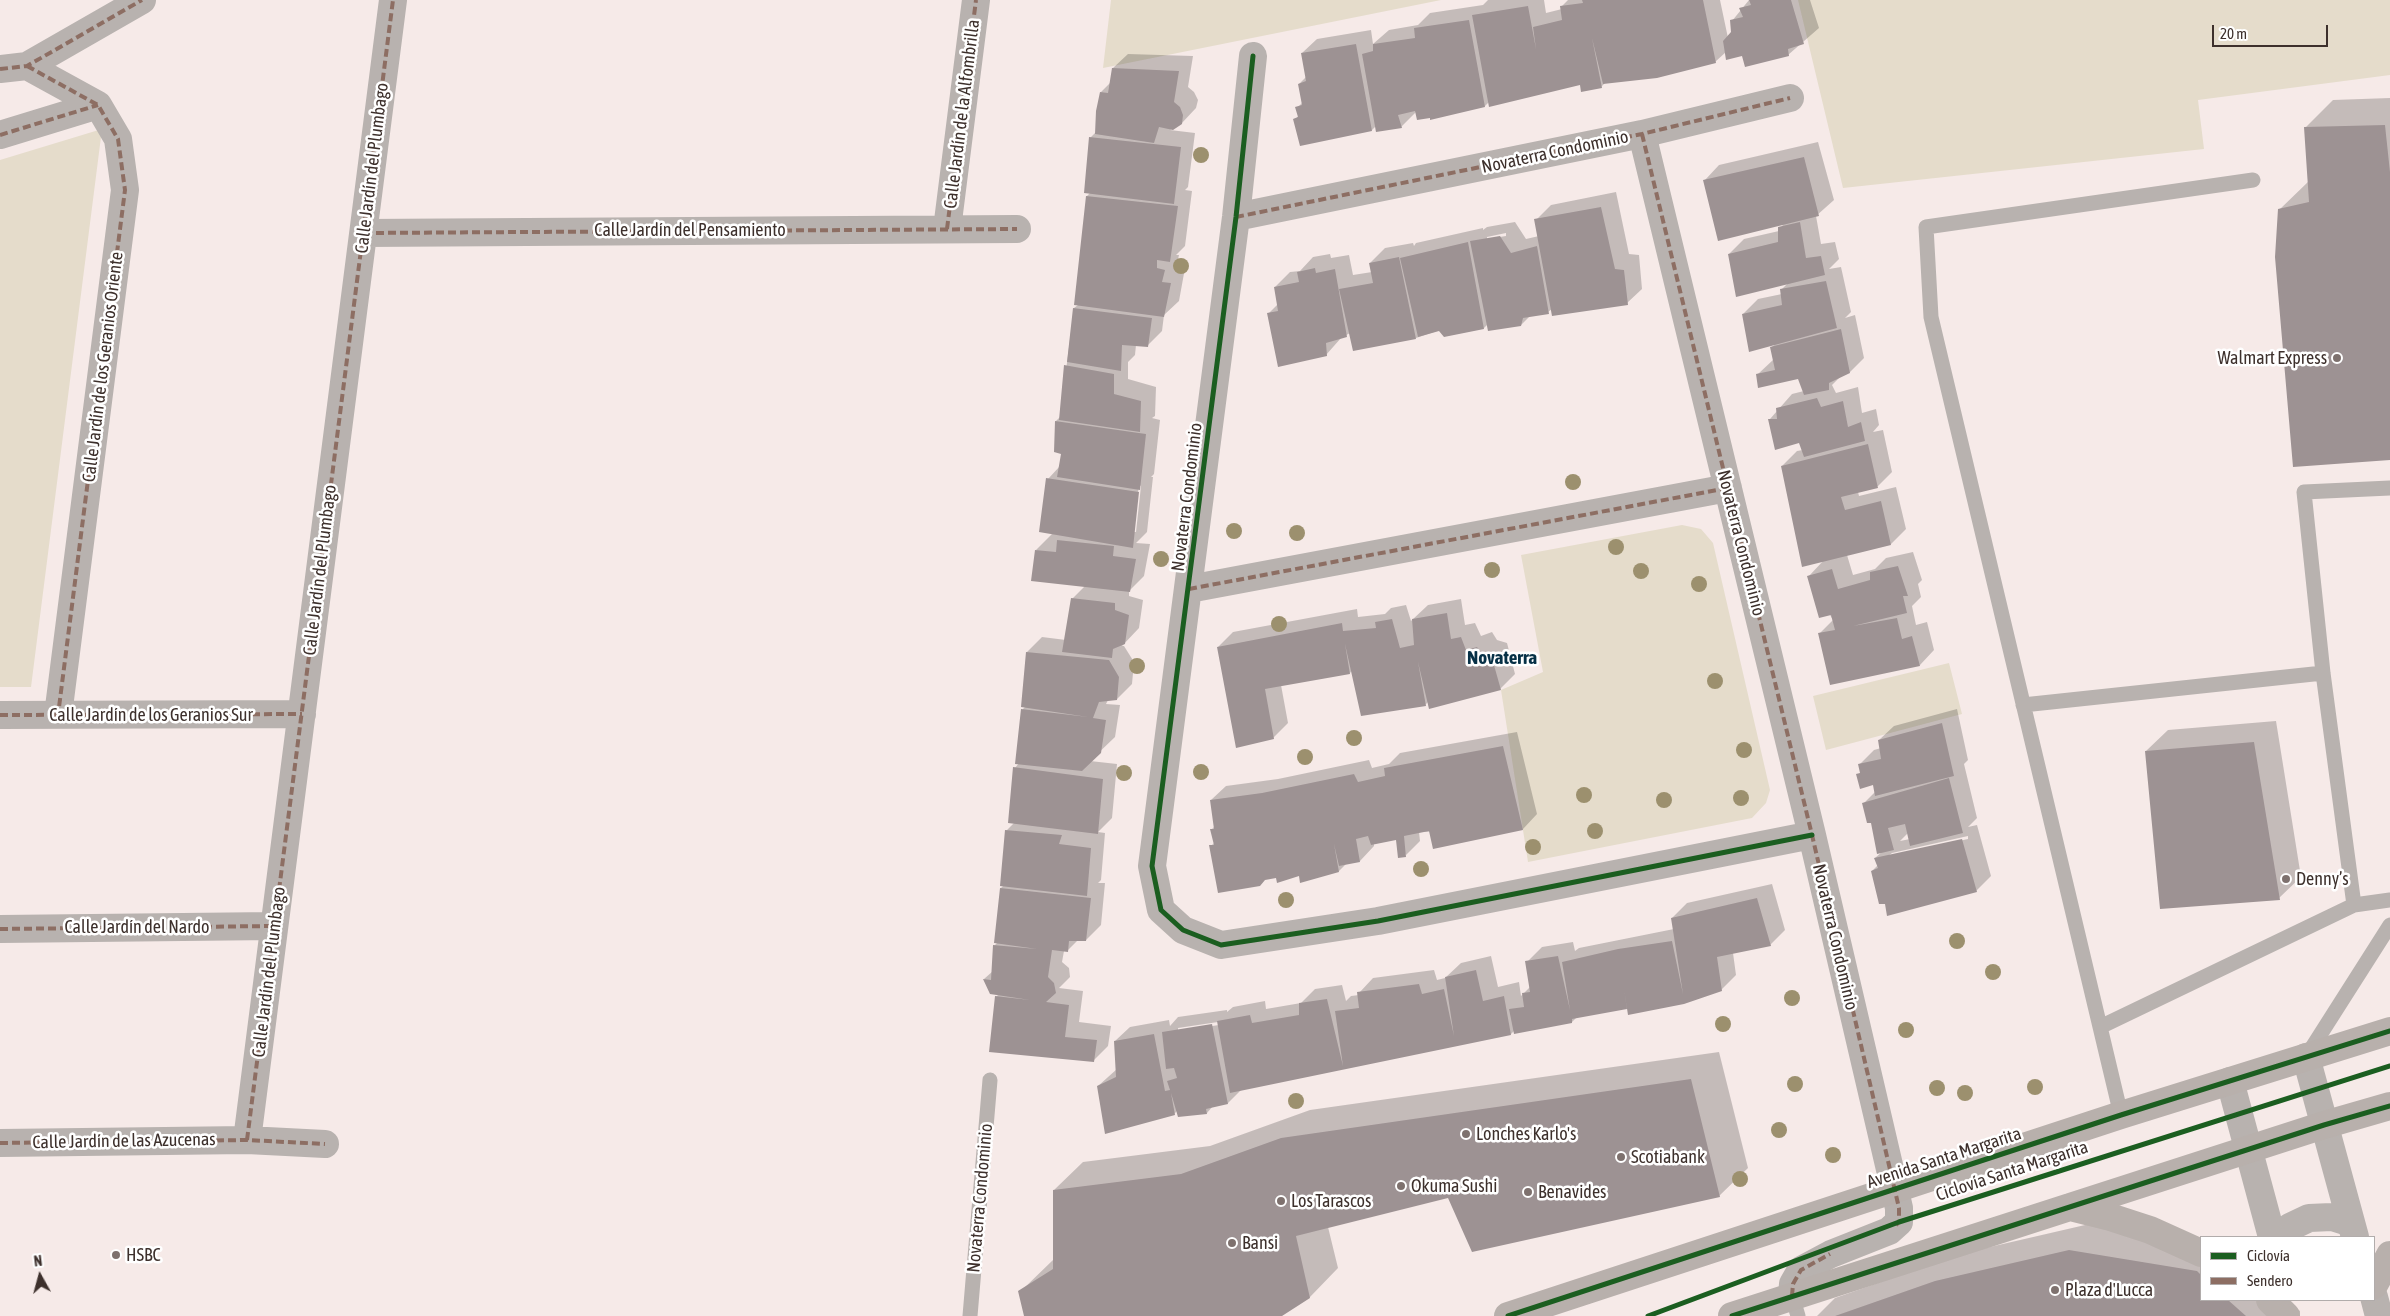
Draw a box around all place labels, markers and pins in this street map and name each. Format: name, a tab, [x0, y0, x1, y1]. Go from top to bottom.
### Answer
place label: Walmart Express	[2218, 347, 2327, 369]
marker: Walmart Express	[2331, 352, 2343, 364]
place label: Denny’s	[2296, 868, 2349, 890]
marker: Denny’s	[2280, 873, 2292, 885]
place label: Lonches Karlo's	[1476, 1123, 1576, 1145]
marker: Lonches Karlo's	[1460, 1128, 1472, 1140]
place label: Scotiabank	[1631, 1146, 1705, 1168]
marker: Scotiabank	[1615, 1151, 1627, 1163]
place label: Okuma Sushi	[1411, 1175, 1497, 1197]
marker: Okuma Sushi	[1395, 1180, 1407, 1192]
place label: Benavides	[1538, 1181, 1606, 1203]
marker: Benavides	[1522, 1186, 1534, 1198]
place label: Los Tarascos	[1291, 1190, 1371, 1212]
marker: Los Tarascos	[1275, 1195, 1287, 1207]
place label: Bansi	[1242, 1232, 1278, 1254]
marker: Bansi	[1226, 1237, 1238, 1249]
place label: HSBC	[126, 1244, 161, 1266]
marker: HSBC	[110, 1249, 122, 1261]
place label: Plaza d'Lucca	[2065, 1279, 2153, 1301]
marker: Plaza d'Lucca	[2049, 1284, 2061, 1296]

